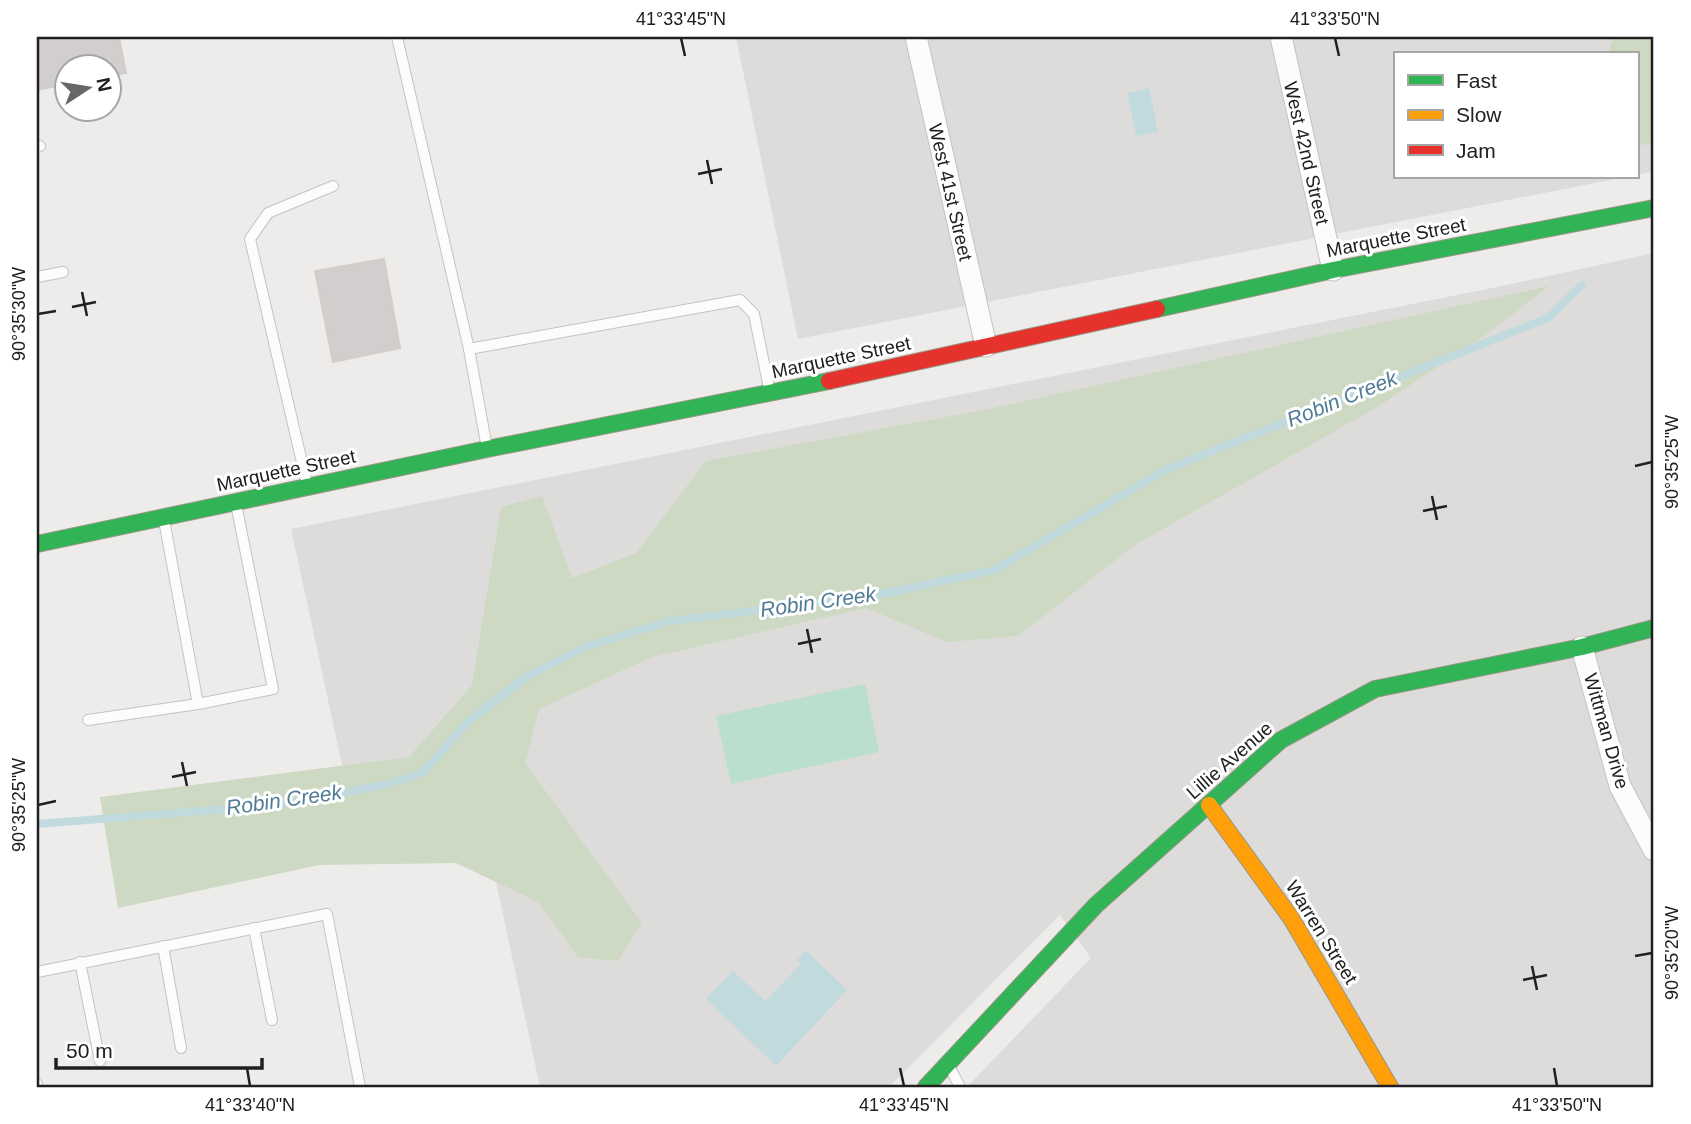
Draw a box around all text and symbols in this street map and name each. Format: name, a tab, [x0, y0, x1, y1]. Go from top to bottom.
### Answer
text: 41°33'45"N	[636, 9, 726, 29]
text: 41°33'50"N	[1290, 9, 1380, 29]
north arrow	[52, 52, 122, 122]
legend	[1394, 52, 1638, 178]
text: Fast	[1456, 69, 1497, 92]
text: N	[92, 76, 116, 93]
street label: West 42nd Street	[1280, 79, 1333, 228]
text: Slow	[1456, 103, 1502, 126]
street label: West 41st Street	[925, 121, 977, 263]
text: Jam	[1456, 139, 1496, 162]
street label: Marquette Street	[1325, 214, 1468, 261]
text: 90°35'30"W	[9, 267, 29, 361]
street label: Marquette Street	[770, 332, 913, 382]
water label: Robin Creek	[1283, 365, 1402, 431]
text: 90°35'25"W	[1662, 415, 1682, 509]
street label: Marquette Street	[215, 445, 358, 495]
water label: Robin Creek	[759, 582, 879, 621]
street label: Wittman Drive	[1580, 671, 1633, 791]
street label: Lillie Avenue	[1182, 718, 1276, 803]
text: 90°35'25"W	[9, 758, 29, 852]
water label: Robin Creek	[225, 780, 345, 819]
street label: Warren Street	[1282, 877, 1362, 988]
text: 90°35'20"W	[1662, 906, 1682, 1000]
scale bar	[56, 1026, 262, 1070]
text: 50 m	[66, 1039, 113, 1062]
text: 41°33'40"N	[205, 1095, 295, 1115]
text: 41°33'45"N	[859, 1095, 949, 1115]
text: 41°33'50"N	[1512, 1095, 1602, 1115]

